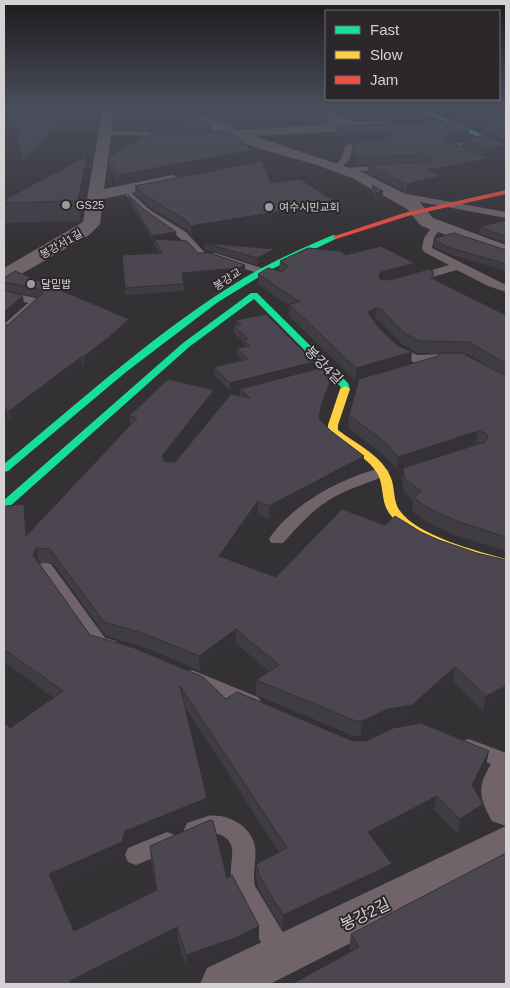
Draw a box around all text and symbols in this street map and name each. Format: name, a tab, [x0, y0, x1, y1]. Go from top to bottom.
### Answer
legend	[325, 10, 500, 100]
text: Fast	[370, 21, 400, 38]
text: Slow	[370, 46, 403, 63]
text: Jam	[370, 71, 398, 88]
marker: GS25	[60, 199, 72, 211]
place label: GS25	[76, 199, 104, 211]
marker: 여수시민교회	[263, 201, 275, 213]
place label: 여수시민교회	[279, 201, 340, 213]
street label: 봉강서1길	[38, 227, 84, 261]
street label: 봉강교	[211, 266, 243, 292]
marker: 달밑밥	[25, 278, 37, 290]
place label: 달밑밥	[41, 278, 71, 290]
street label: 봉강4길	[302, 343, 346, 387]
street label: 봉강2길	[338, 895, 393, 934]

